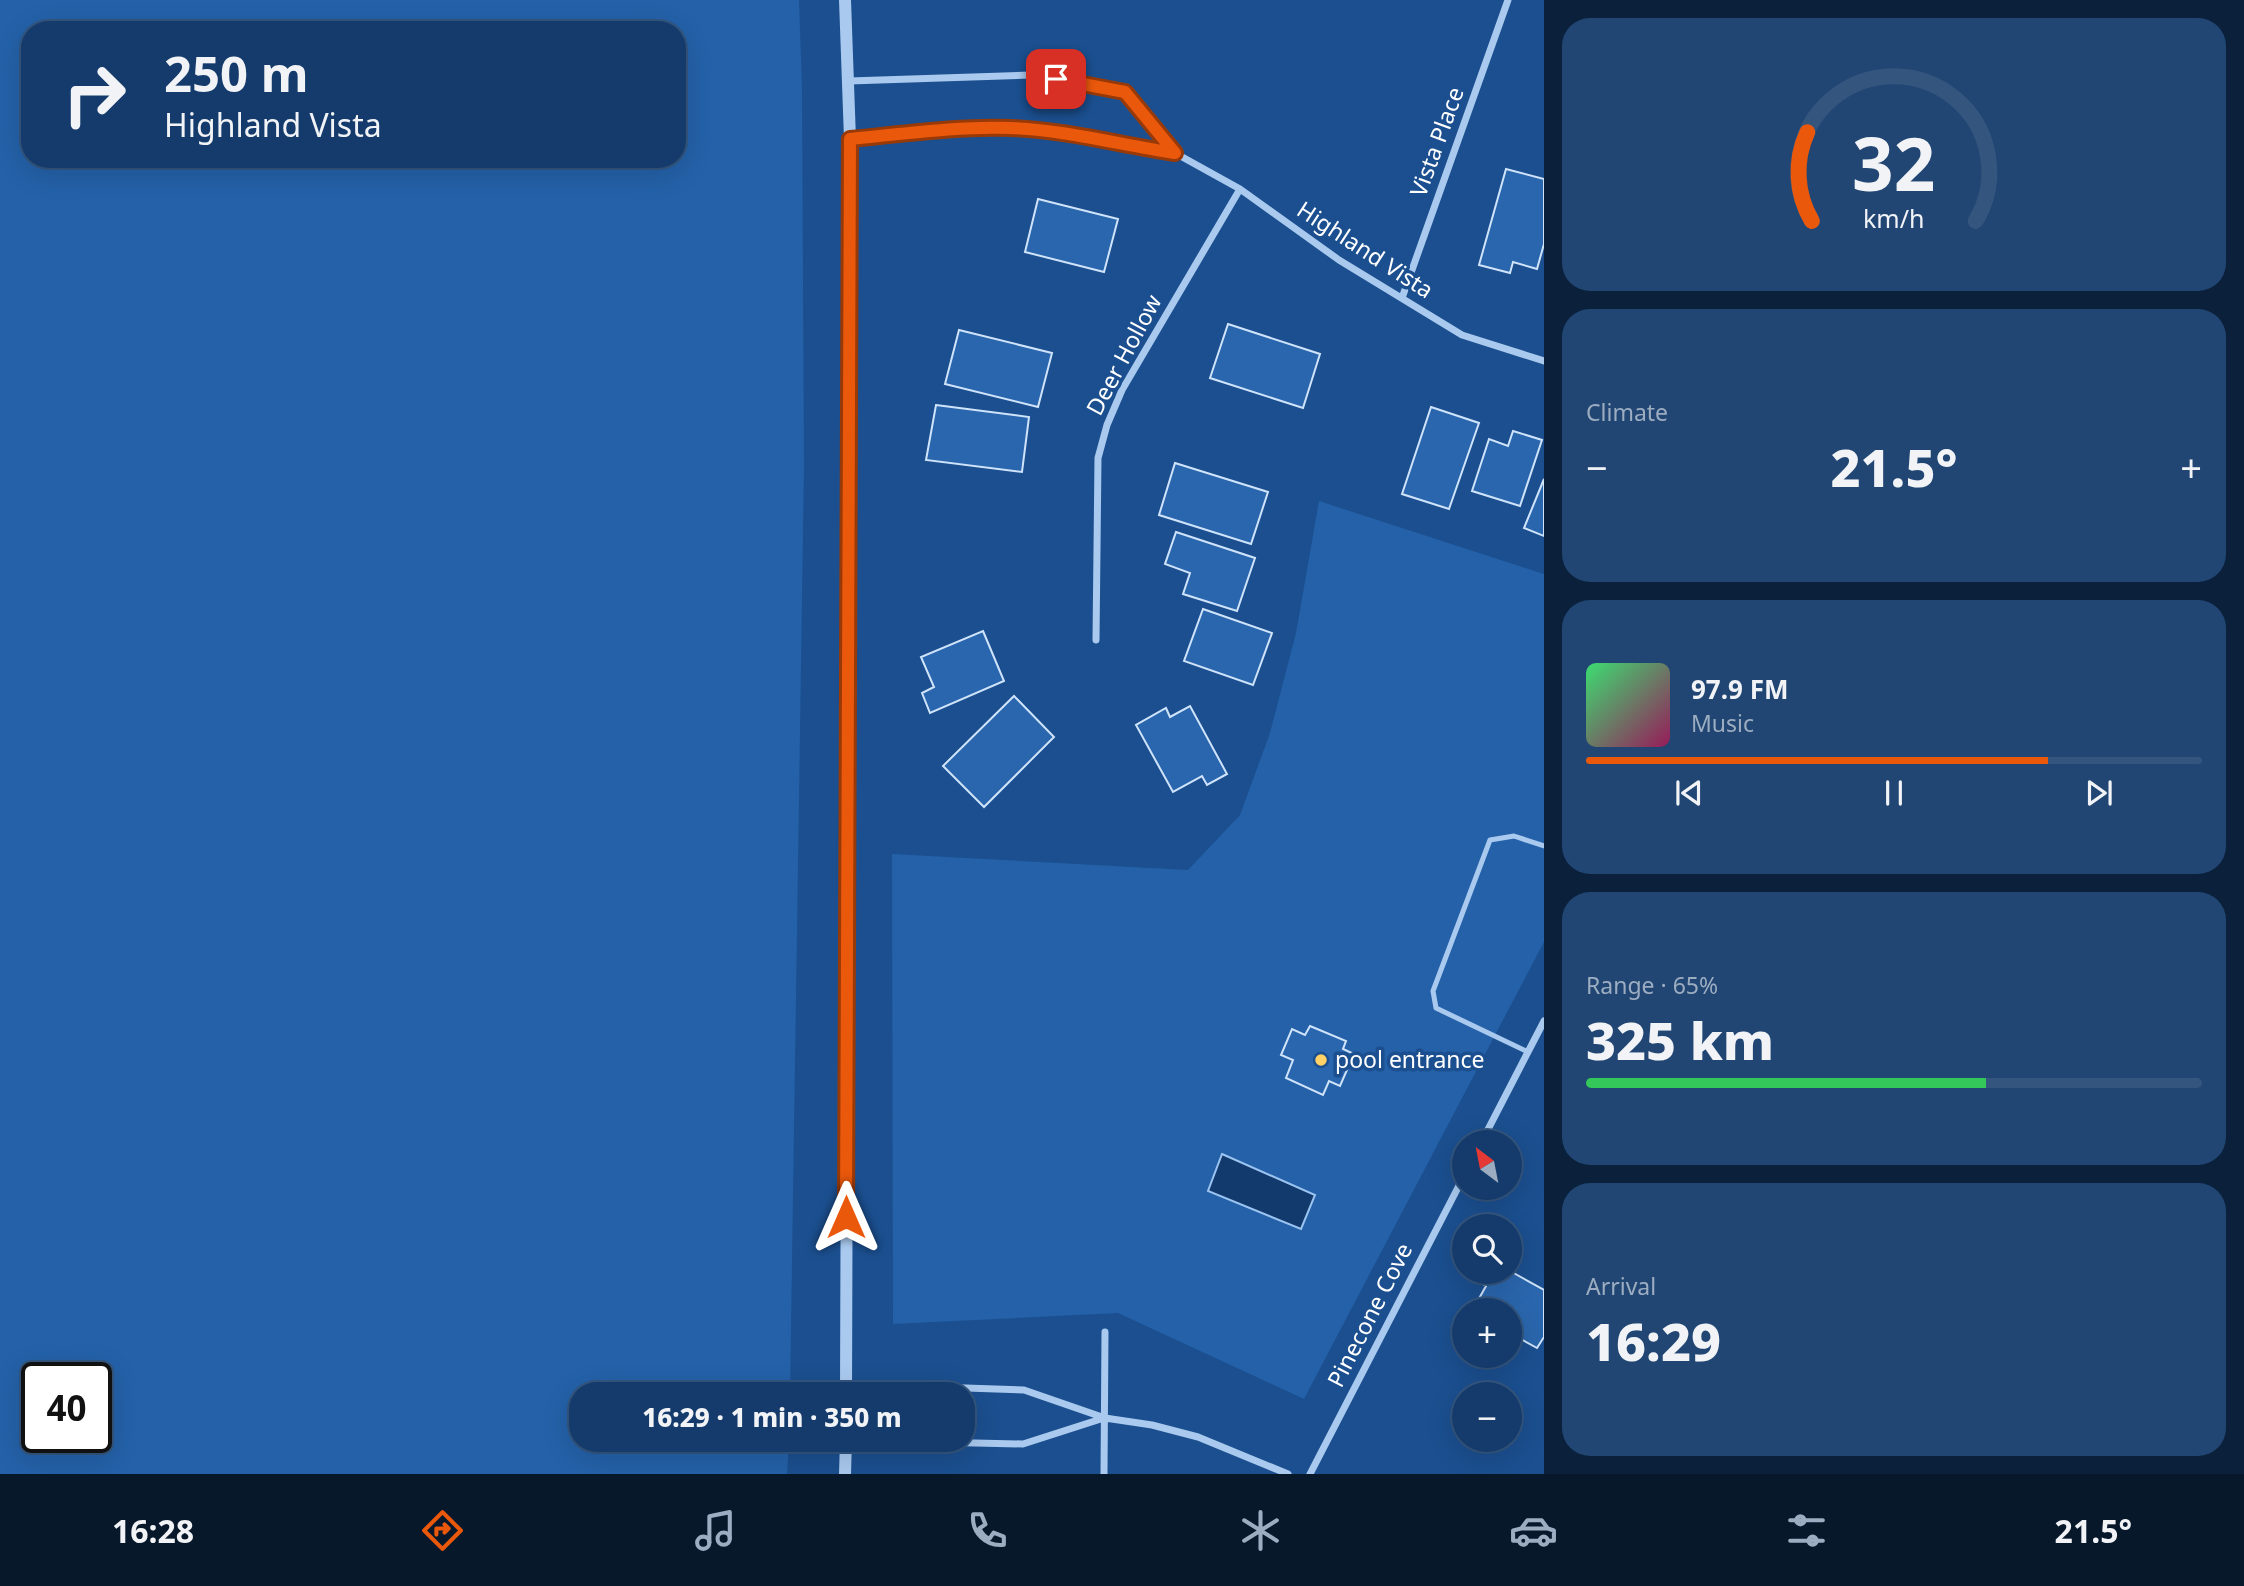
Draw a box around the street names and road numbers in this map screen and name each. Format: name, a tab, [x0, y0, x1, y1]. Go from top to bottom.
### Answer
street label: Vista Place	[1401, 82, 1471, 201]
street label: Highland Vista	[1291, 193, 1440, 305]
street label: Deer Hollow	[1078, 288, 1168, 421]
street label: Pinecone Cove	[1319, 1237, 1419, 1392]

